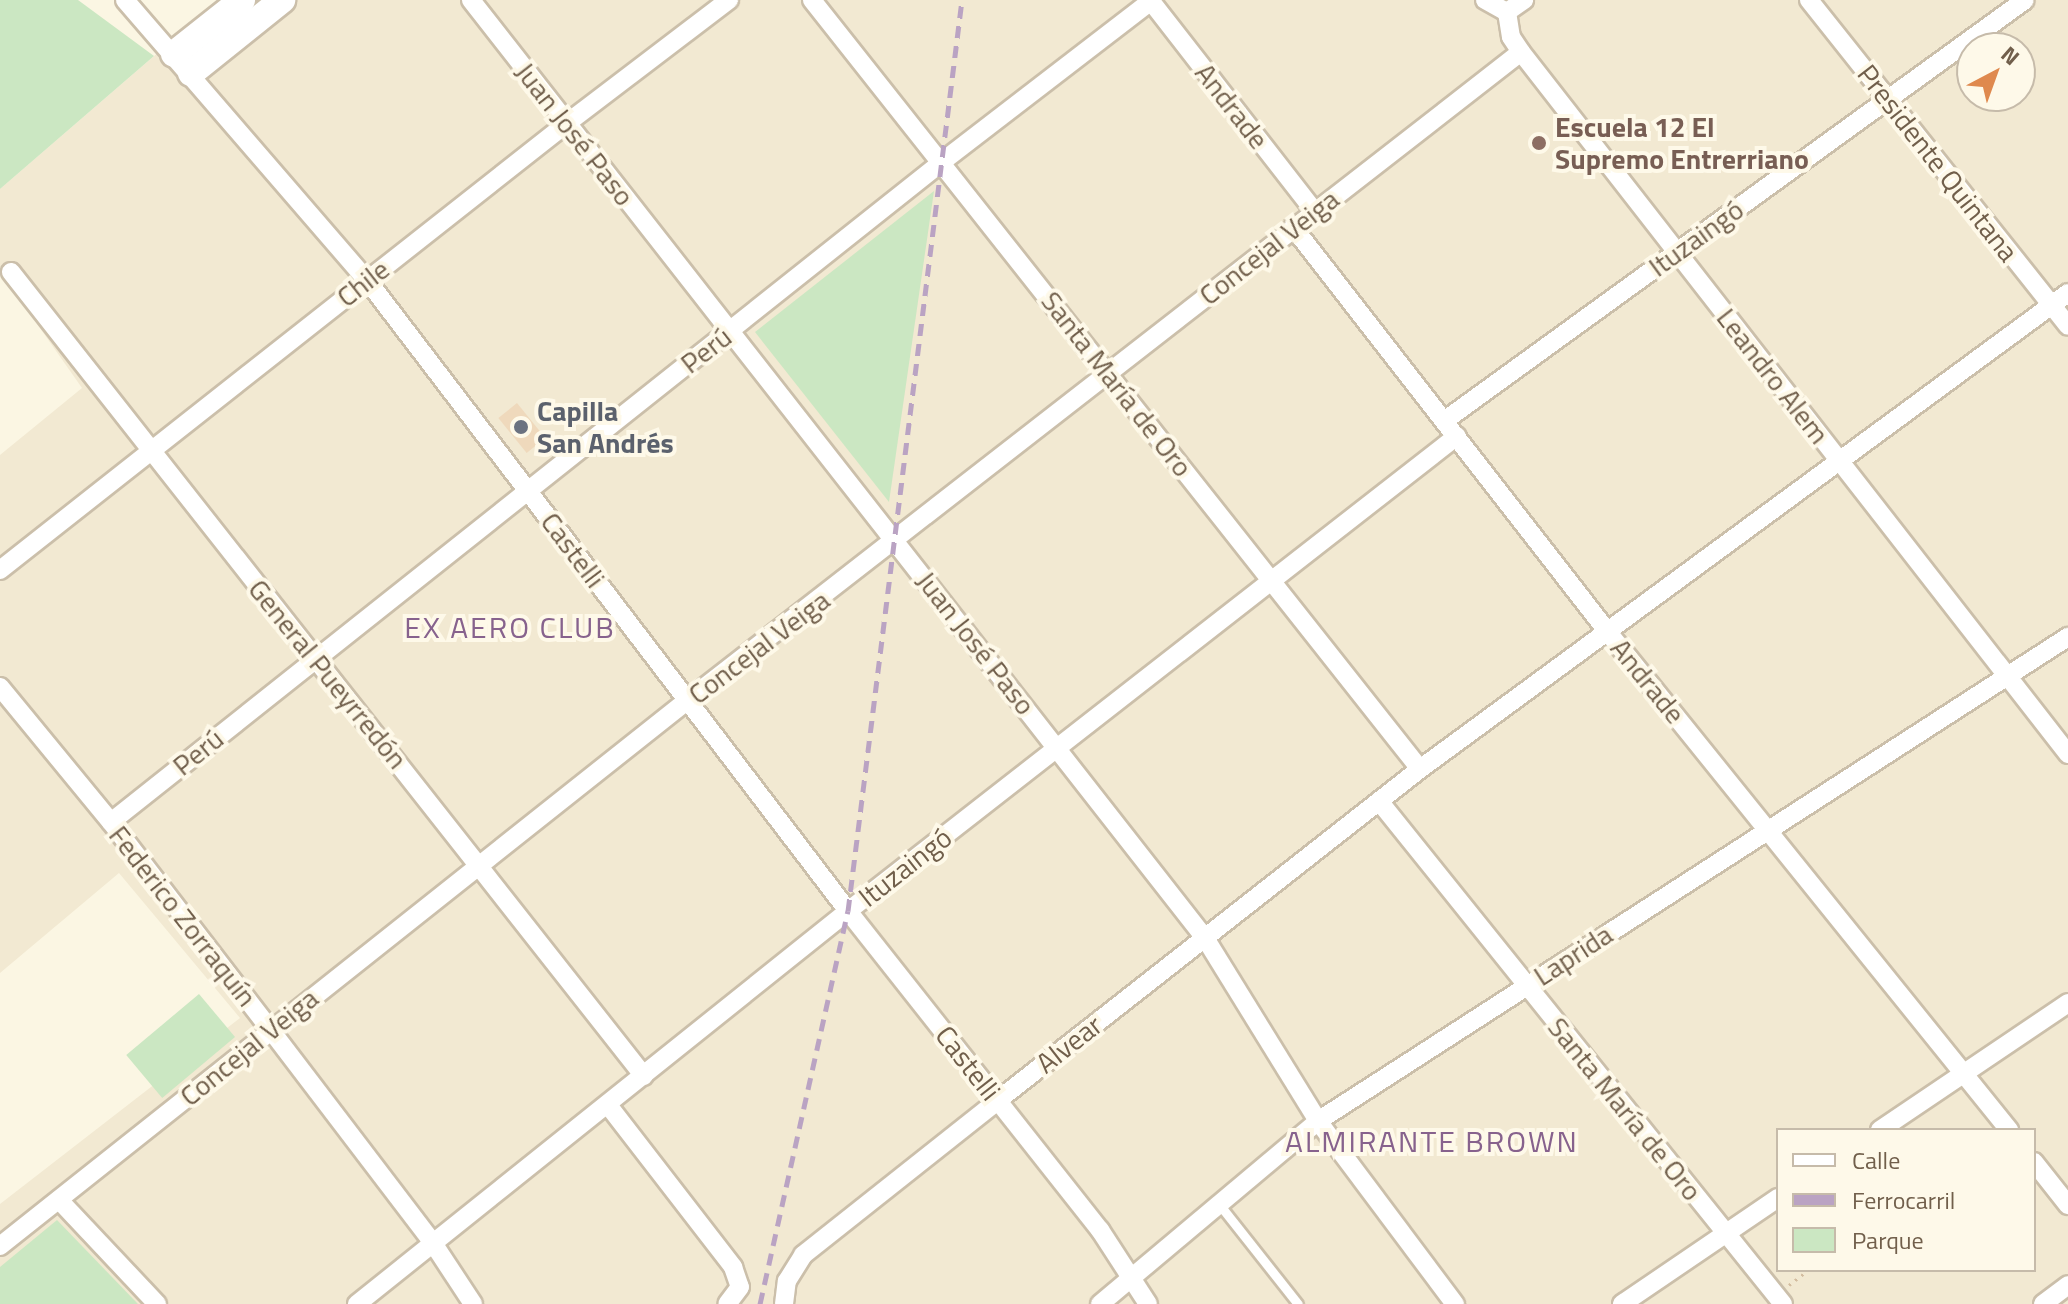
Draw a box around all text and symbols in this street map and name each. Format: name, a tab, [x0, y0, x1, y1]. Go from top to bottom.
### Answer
north arrow	[1956, 32, 2036, 112]
text: N	[1994, 38, 2027, 73]
street label: Juan José Paso	[509, 56, 641, 212]
street label: Andrade	[1188, 57, 1276, 155]
street label: Presidente Quintana	[1851, 58, 2025, 268]
place label: Escuela 12 El Supremo Entrerriano	[1555, 110, 1809, 176]
marker: Escuela 12 El Supremo Entrerriano	[1530, 134, 1548, 152]
street label: Concejal Veiga	[1193, 182, 1345, 312]
street label: Ituzaingó	[1642, 192, 1750, 284]
street label: Chile	[330, 252, 396, 314]
street label: Santa María de Oro	[1034, 285, 1200, 483]
street label: Leandro Alem	[1710, 302, 1836, 450]
street label: Perú	[674, 320, 738, 380]
place label: Capilla San Andrés	[537, 394, 674, 460]
marker: Capilla San Andrés	[512, 418, 530, 436]
street label: Castelli	[534, 506, 612, 594]
street label: Juan José Paso	[910, 565, 1042, 721]
street label: General Pueyrredón	[241, 573, 415, 775]
street label: Concejal Veiga	[682, 583, 836, 711]
district label: EX AERO CLUB	[404, 609, 616, 645]
street label: Andrade	[1604, 632, 1692, 730]
street label: Perú	[166, 722, 230, 782]
street label: Federico Zorraquín	[102, 819, 264, 1013]
street label: Ituzaingó	[852, 820, 958, 914]
street label: Laprida	[1527, 917, 1619, 993]
street label: Concejal Veiga	[173, 981, 325, 1113]
street label: Alvear	[1029, 1008, 1109, 1080]
street label: Santa María de Oro	[1541, 1011, 1709, 1207]
street label: Castelli	[928, 1019, 1008, 1107]
district label: ALMIRANTE BROWN	[1285, 1123, 1579, 1159]
legend	[1776, 1128, 2036, 1272]
text: Calle	[1852, 1142, 1900, 1178]
text: Ferrocarril	[1852, 1182, 1955, 1218]
text: Parque	[1852, 1222, 1924, 1258]

